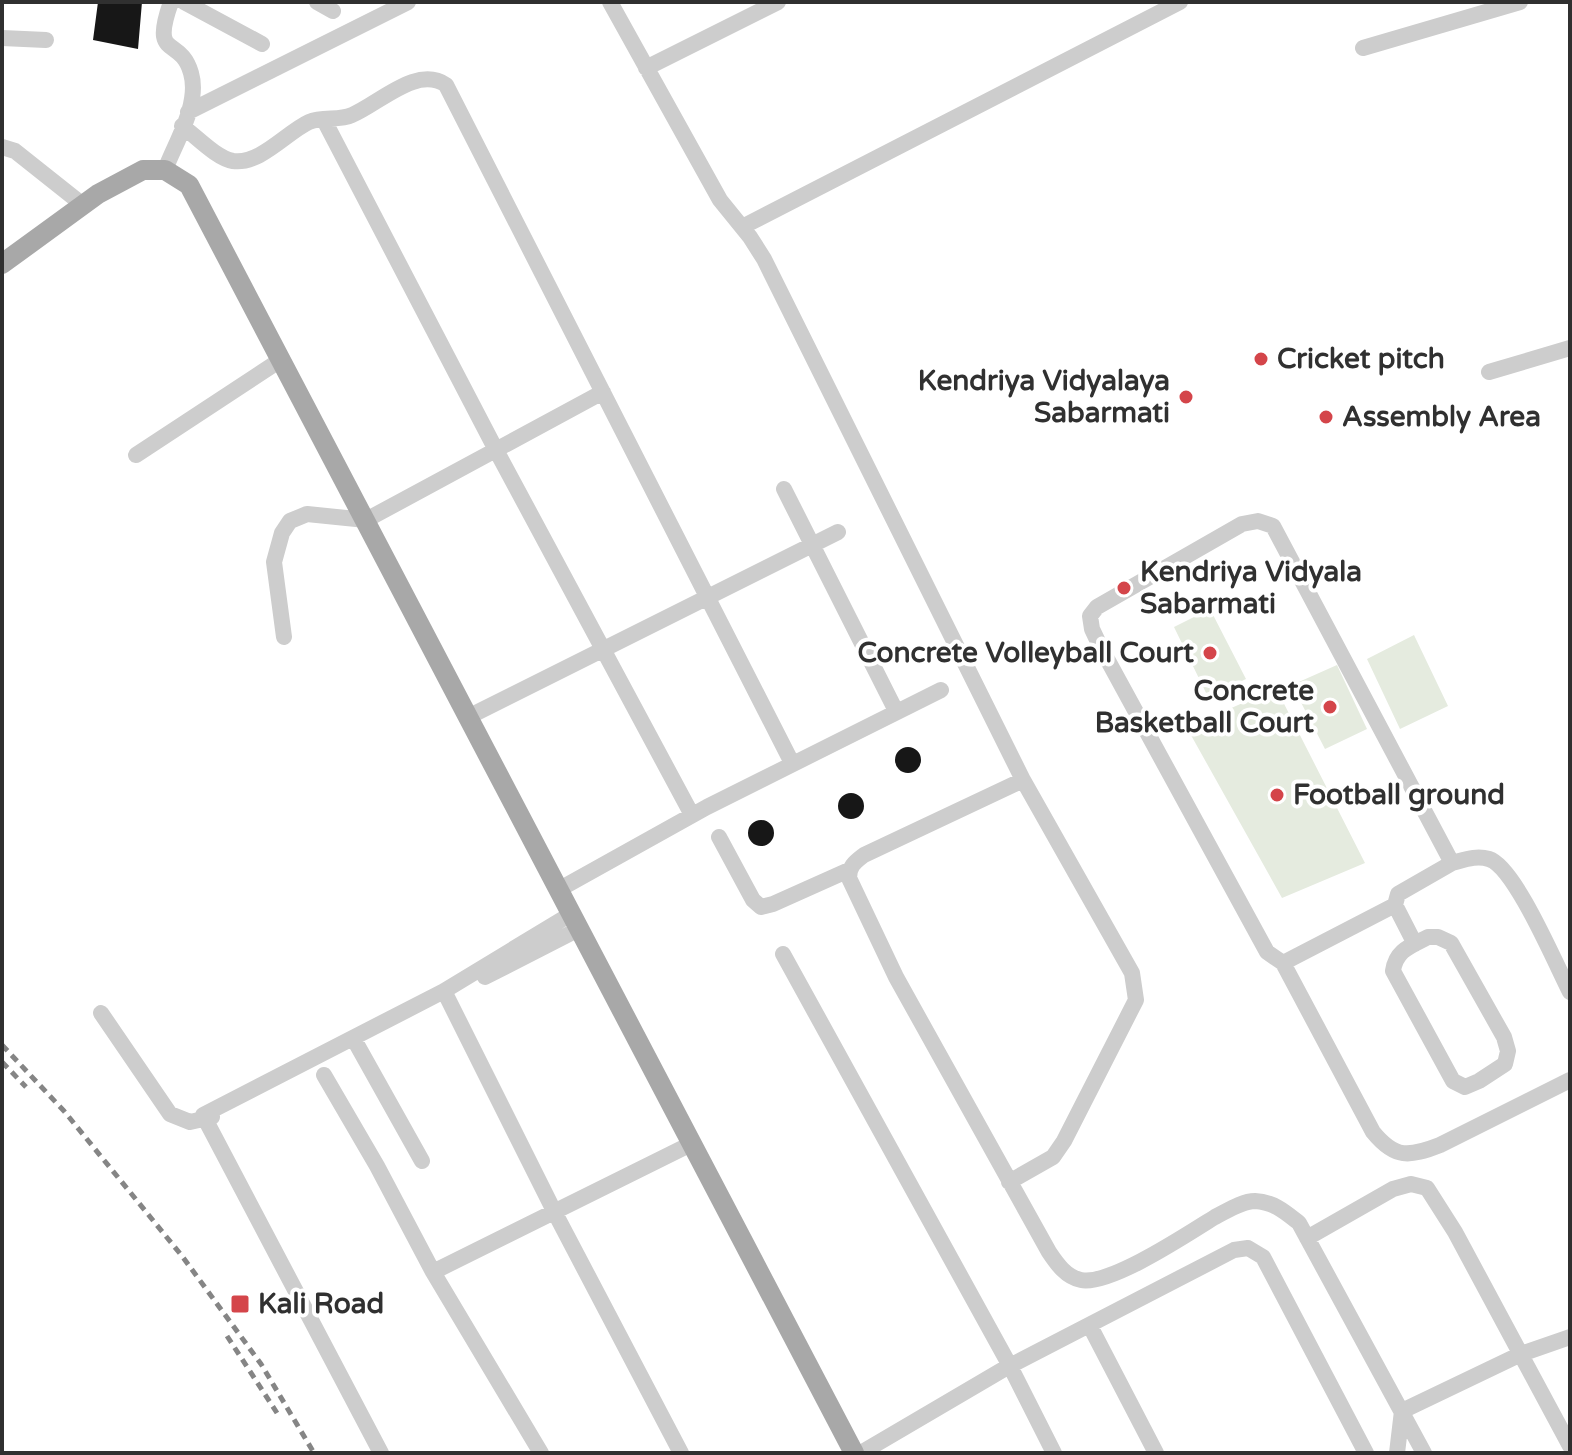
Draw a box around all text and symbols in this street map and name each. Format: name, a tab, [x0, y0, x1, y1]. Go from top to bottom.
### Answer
place label: Cricket pitch	[1277, 342, 1445, 376]
marker: Cricket pitch	[1252, 350, 1270, 368]
place label: Kendriya Vidyalaya Sabarmati	[918, 364, 1170, 430]
marker: Kendriya Vidyalaya Sabarmati	[1177, 388, 1195, 406]
place label: Assembly Area	[1342, 400, 1541, 434]
marker: Assembly Area	[1317, 408, 1335, 426]
place label: Kendriya Vidyala Sabarmati	[1140, 555, 1362, 621]
marker: Kendriya Vidyala Sabarmati	[1115, 579, 1133, 597]
place label: Concrete Volleyball Court	[857, 636, 1194, 670]
marker: Concrete Volleyball Court	[1201, 644, 1219, 662]
place label: Concrete Basketball Court	[1095, 674, 1314, 740]
marker: Concrete Basketball Court	[1321, 698, 1339, 716]
place label: Football ground	[1293, 778, 1505, 812]
marker: Football ground	[1268, 786, 1286, 804]
place label: Kali Road	[258, 1287, 384, 1321]
marker: Kali Road	[229, 1293, 251, 1315]

